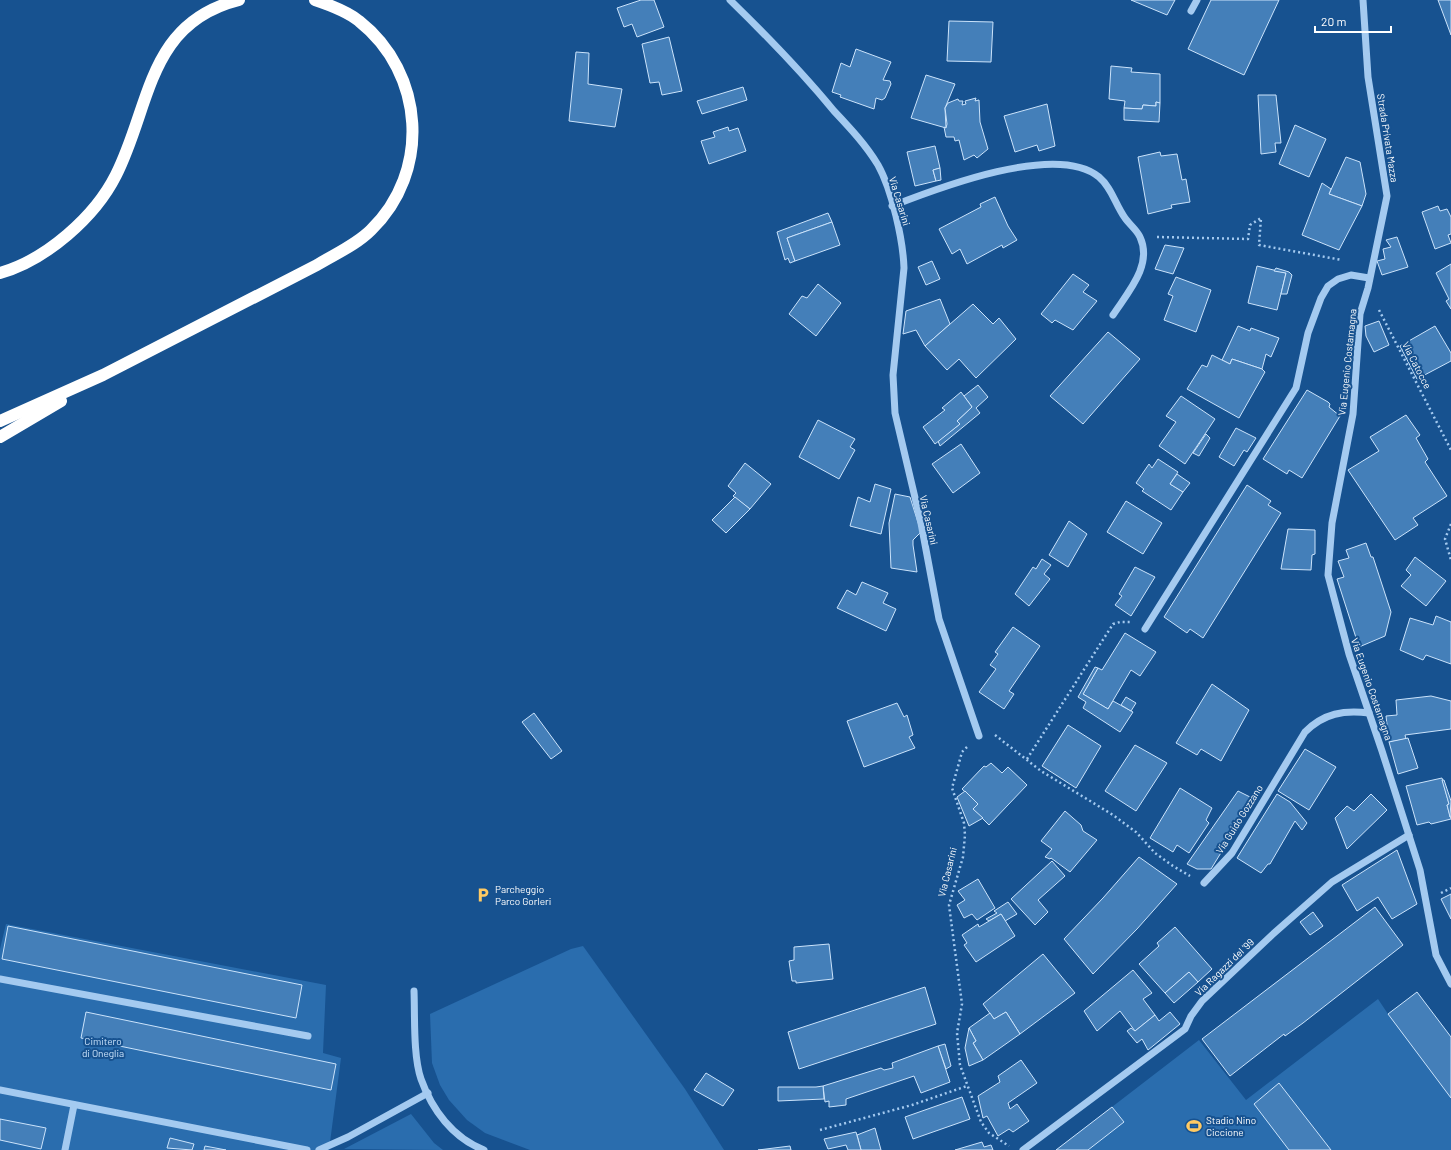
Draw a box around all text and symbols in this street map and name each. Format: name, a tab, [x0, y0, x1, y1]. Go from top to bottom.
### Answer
scale bar	[1315, 8, 1391, 34]
text: 20 m	[1321, 14, 1347, 28]
street label: Strada Privata Mazza	[1375, 93, 1401, 183]
street label: Via Casarini	[887, 175, 913, 227]
street label: Via Eugenio Costamagna	[1335, 308, 1359, 416]
street label: Via Catocce	[1400, 339, 1434, 391]
street label: Via Casarini	[917, 494, 941, 546]
street label: Via Eugenio Costamagna	[1349, 636, 1395, 742]
street label: Via Guido Gozzano	[1213, 782, 1265, 856]
street label: Via Casarini	[935, 846, 959, 898]
place label: Parcheggio Parco Gorleri	[495, 883, 551, 907]
parking icon: Parcheggio Parco Gorleri	[474, 886, 492, 904]
street label: Via Ragazzi del '99	[1192, 936, 1256, 998]
park label: Cimitero di Oneglia	[82, 1035, 124, 1059]
place label: Stadio Nino Ciccione	[1206, 1114, 1256, 1138]
sports icon: Stadio Nino Ciccione	[1185, 1117, 1203, 1135]

